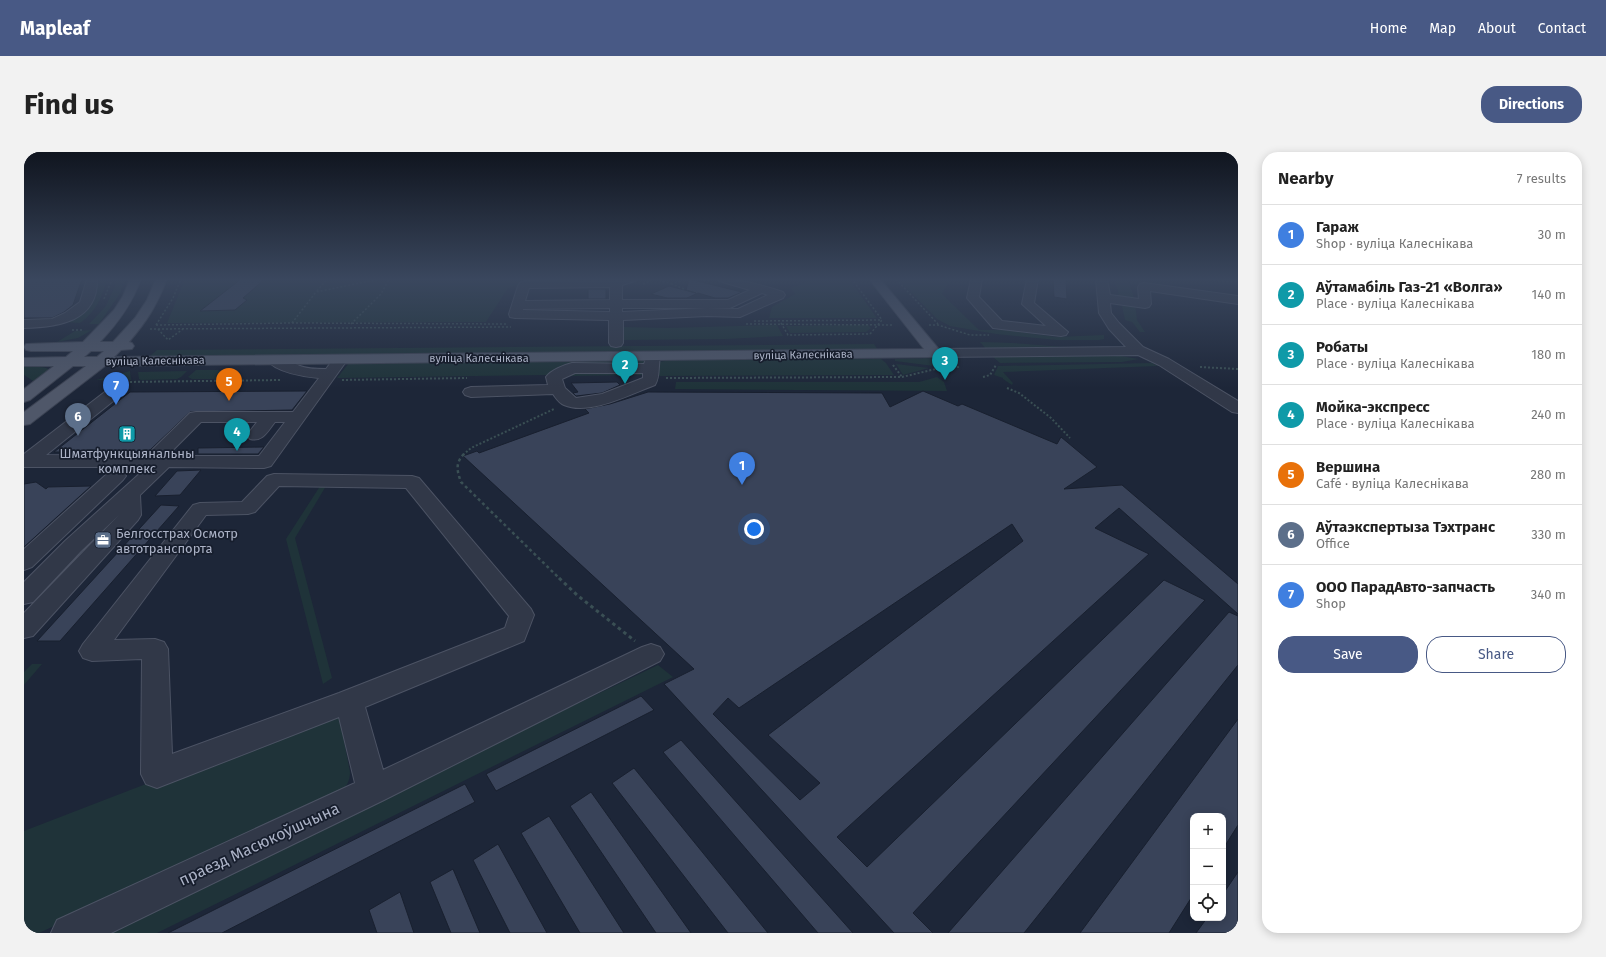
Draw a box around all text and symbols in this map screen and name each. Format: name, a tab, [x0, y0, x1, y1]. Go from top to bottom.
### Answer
text: Mapleaf	[20, 17, 90, 40]
text: Home	[1370, 20, 1407, 37]
text: Map	[1429, 20, 1456, 37]
text: About	[1478, 20, 1516, 37]
text: Contact	[1538, 20, 1586, 37]
button: Directions	[1481, 86, 1582, 123]
text: Find us	[24, 88, 114, 121]
text: Nearby	[1278, 168, 1333, 189]
text: 7 results	[1517, 171, 1566, 186]
text: Гараж	[1316, 218, 1359, 236]
text: 1	[1288, 227, 1294, 242]
text: 30 m	[1538, 227, 1566, 242]
text: Shop · вуліца Калеснікава	[1316, 236, 1473, 251]
text: Аўтамабіль Газ-21 «Волга»	[1316, 278, 1503, 296]
text: 2	[1288, 287, 1294, 302]
text: 140 m	[1532, 287, 1566, 302]
text: Place · вуліца Калеснікава	[1316, 296, 1475, 311]
text: Робаты	[1316, 338, 1368, 356]
pin: 3	[932, 347, 958, 380]
text: 3	[1288, 347, 1294, 362]
text: 180 m	[1531, 347, 1566, 362]
street label: вуліца Калеснікава	[753, 348, 853, 362]
pin: 2	[612, 351, 638, 384]
street label: вуліца Калеснікава	[429, 352, 529, 365]
street label: вуліца Калеснікава	[105, 354, 205, 368]
text: Place · вуліца Калеснікава	[1316, 356, 1475, 371]
pin: 5	[216, 368, 242, 401]
pin: 7	[103, 372, 129, 405]
text: Мойка-экспресс	[1316, 398, 1430, 416]
pin: 6	[65, 403, 91, 436]
text: 4	[1287, 407, 1295, 422]
text: 240 m	[1531, 407, 1566, 422]
text: Place · вуліца Калеснікава	[1316, 416, 1475, 431]
pin: 4	[224, 418, 250, 451]
building icon: Шматфункцыянальны комплекс	[117, 424, 137, 444]
place label: Шматфункцыянальны комплекс	[59, 446, 195, 476]
pin: 1	[729, 452, 755, 485]
text: Вершина	[1316, 458, 1380, 476]
text: 5	[1288, 467, 1294, 482]
text: 280 m	[1531, 467, 1566, 482]
text: Café · вуліца Калеснікава	[1316, 476, 1469, 491]
text: Аўтаэкспертыза Тэхтранс	[1316, 518, 1495, 536]
your location	[744, 519, 764, 539]
place label: Белгосстрах Осмотр автотранспорта	[116, 526, 238, 556]
text: 6	[1287, 527, 1295, 542]
text: 330 m	[1531, 527, 1566, 542]
office icon: Белгосстрах Осмотр автотранспорта	[93, 530, 113, 550]
text: Office	[1316, 536, 1350, 551]
text: ООО ПарадАвто-запчасть	[1316, 578, 1495, 596]
text: 7	[1288, 587, 1294, 602]
text: 340 m	[1531, 587, 1566, 602]
text: Shop	[1316, 596, 1346, 611]
button: Save	[1278, 636, 1418, 673]
button: Share	[1426, 636, 1566, 673]
street label: праезд Масюкоўшчына	[176, 798, 342, 890]
map controls	[1190, 813, 1226, 921]
button: +	[1190, 813, 1226, 849]
button: −	[1190, 849, 1226, 885]
button: locate	[1190, 885, 1226, 921]

